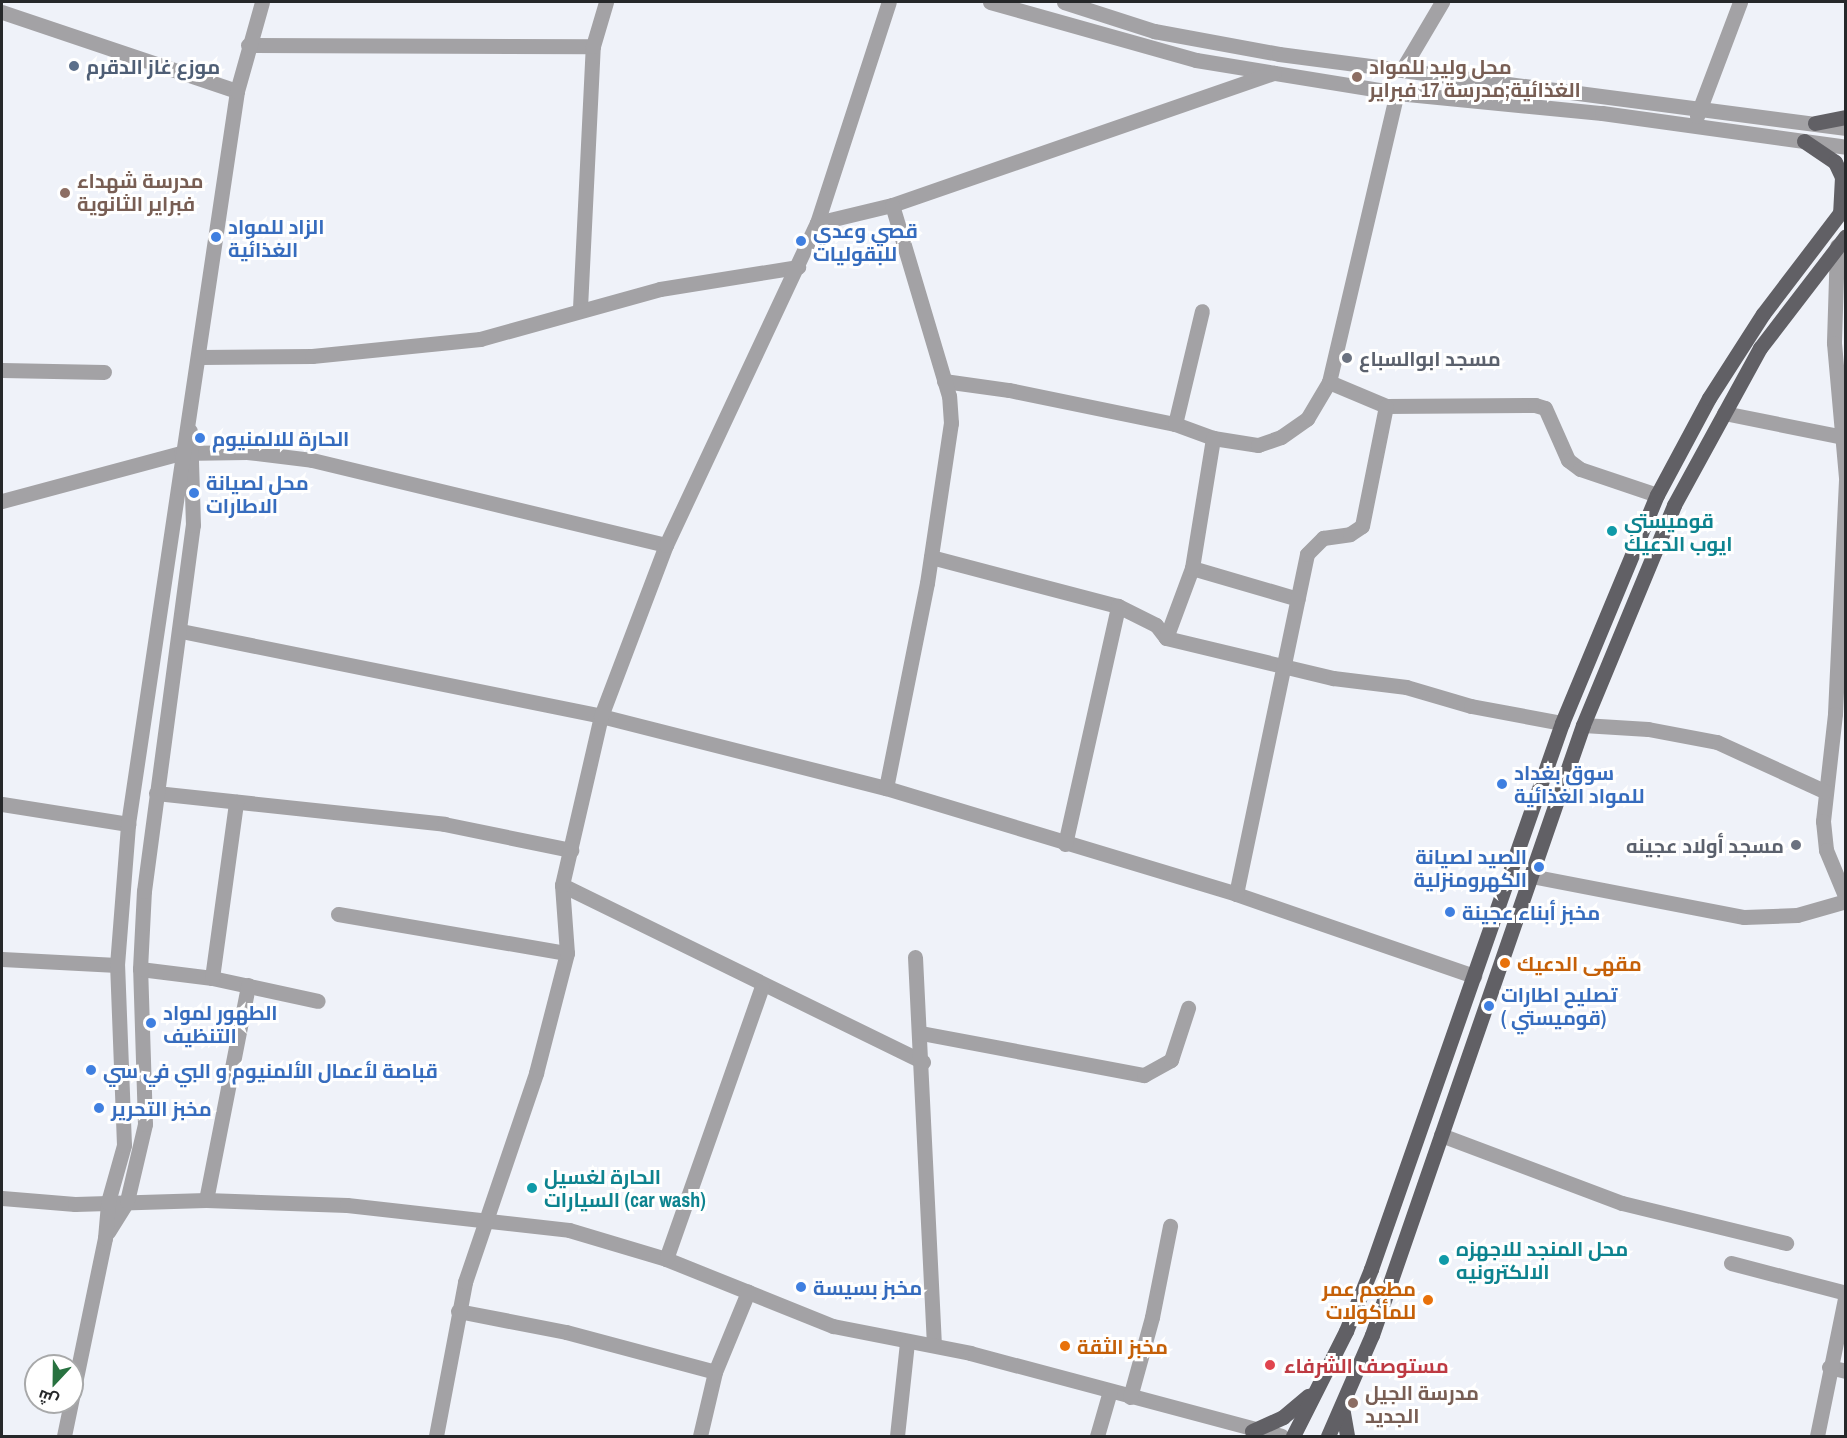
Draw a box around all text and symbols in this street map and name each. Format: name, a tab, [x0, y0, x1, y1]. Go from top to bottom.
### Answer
place label: موزع غاز الدقرم	[86, 54, 220, 78]
place label: محل وليد للمواد الغذائية;مدرسة 17 فبراير	[1369, 54, 1581, 101]
marker: موزع غاز الدقرم	[67, 59, 81, 73]
marker: محل وليد للمواد الغذائية;مدرسة 17 فبراير	[1350, 70, 1364, 84]
place label: مدرسة شهداء فبراير الثانوية	[77, 169, 204, 216]
marker: مدرسة شهداء فبراير الثانوية	[58, 186, 72, 200]
place label: الزاد للمواد الغذائية	[228, 214, 324, 261]
place label: قصي وعدي للبقوليات	[813, 218, 918, 265]
marker: الزاد للمواد الغذائية	[209, 230, 223, 244]
marker: قصي وعدي للبقوليات	[794, 234, 808, 248]
place label: مسجد ابوالسباع	[1359, 346, 1501, 370]
marker: مسجد ابوالسباع	[1340, 351, 1354, 365]
place label: الحارة للالمنيوم	[212, 426, 349, 450]
marker: الحارة للالمنيوم	[193, 431, 207, 445]
place label: محل لصيانة الاطارات	[206, 470, 309, 517]
marker: محل لصيانة الاطارات	[187, 486, 201, 500]
place label: قوميستي ايوب الدعيك	[1624, 508, 1732, 555]
marker: قوميستي ايوب الدعيك	[1605, 524, 1619, 538]
place label: سوق بغداد للمواد الغذائية	[1514, 760, 1645, 807]
marker: سوق بغداد للمواد الغذائية	[1495, 777, 1509, 791]
place label: مسجد أولاد عجينه	[1626, 833, 1784, 857]
marker: مسجد أولاد عجينه	[1789, 838, 1803, 852]
place label: الصيد لصيانة الكهرومنزلية	[1413, 844, 1527, 891]
marker: الصيد لصيانة الكهرومنزلية	[1532, 860, 1546, 874]
place label: مخبز أبناء عجينة	[1462, 900, 1600, 924]
marker: مخبز أبناء عجينة	[1443, 905, 1457, 919]
place label: مقهى الدعيك	[1517, 951, 1642, 975]
marker: مقهى الدعيك	[1498, 956, 1512, 970]
place label: تصليح اطارات ( قوميستي)	[1501, 982, 1617, 1029]
marker: تصليح اطارات ( قوميستي)	[1482, 999, 1496, 1013]
place label: الطهور لمواد التنظيف	[163, 1000, 278, 1047]
marker: الطهور لمواد التنظيف	[144, 1016, 158, 1030]
place label: قباصة لأعمال الألمنيوم و البي في سي	[103, 1058, 438, 1082]
marker: قباصة لأعمال الألمنيوم و البي في سي	[84, 1063, 98, 1077]
place label: مخبز التحرير	[111, 1096, 212, 1120]
marker: مخبز التحرير	[92, 1101, 106, 1115]
place label: الحارة لغسيل السيارات (car wash)	[544, 1164, 706, 1211]
marker: الحارة لغسيل السيارات (car wash)	[525, 1181, 539, 1195]
place label: محل المنجد للاجهزه الالكترونيه	[1456, 1236, 1628, 1283]
marker: محل المنجد للاجهزه الالكترونيه	[1437, 1253, 1451, 1267]
place label: مخبز بسيسة	[813, 1275, 922, 1299]
place label: مطعم عمر للمأكولات	[1322, 1276, 1416, 1323]
marker: مخبز بسيسة	[794, 1280, 808, 1294]
marker: مطعم عمر للمأكولات	[1421, 1293, 1435, 1307]
place label: مخبز الثقة	[1077, 1334, 1168, 1358]
marker: مخبز الثقة	[1058, 1339, 1072, 1353]
place label: مستوصف الشرفاء	[1284, 1353, 1449, 1377]
north arrow	[24, 1354, 84, 1414]
marker: مستوصف الشرفاء	[1261, 1356, 1279, 1374]
place label: مدرسة الجيل الجديد	[1365, 1380, 1479, 1427]
text: ش	[34, 1385, 62, 1413]
marker: مدرسة الجيل الجديد	[1346, 1396, 1360, 1410]

